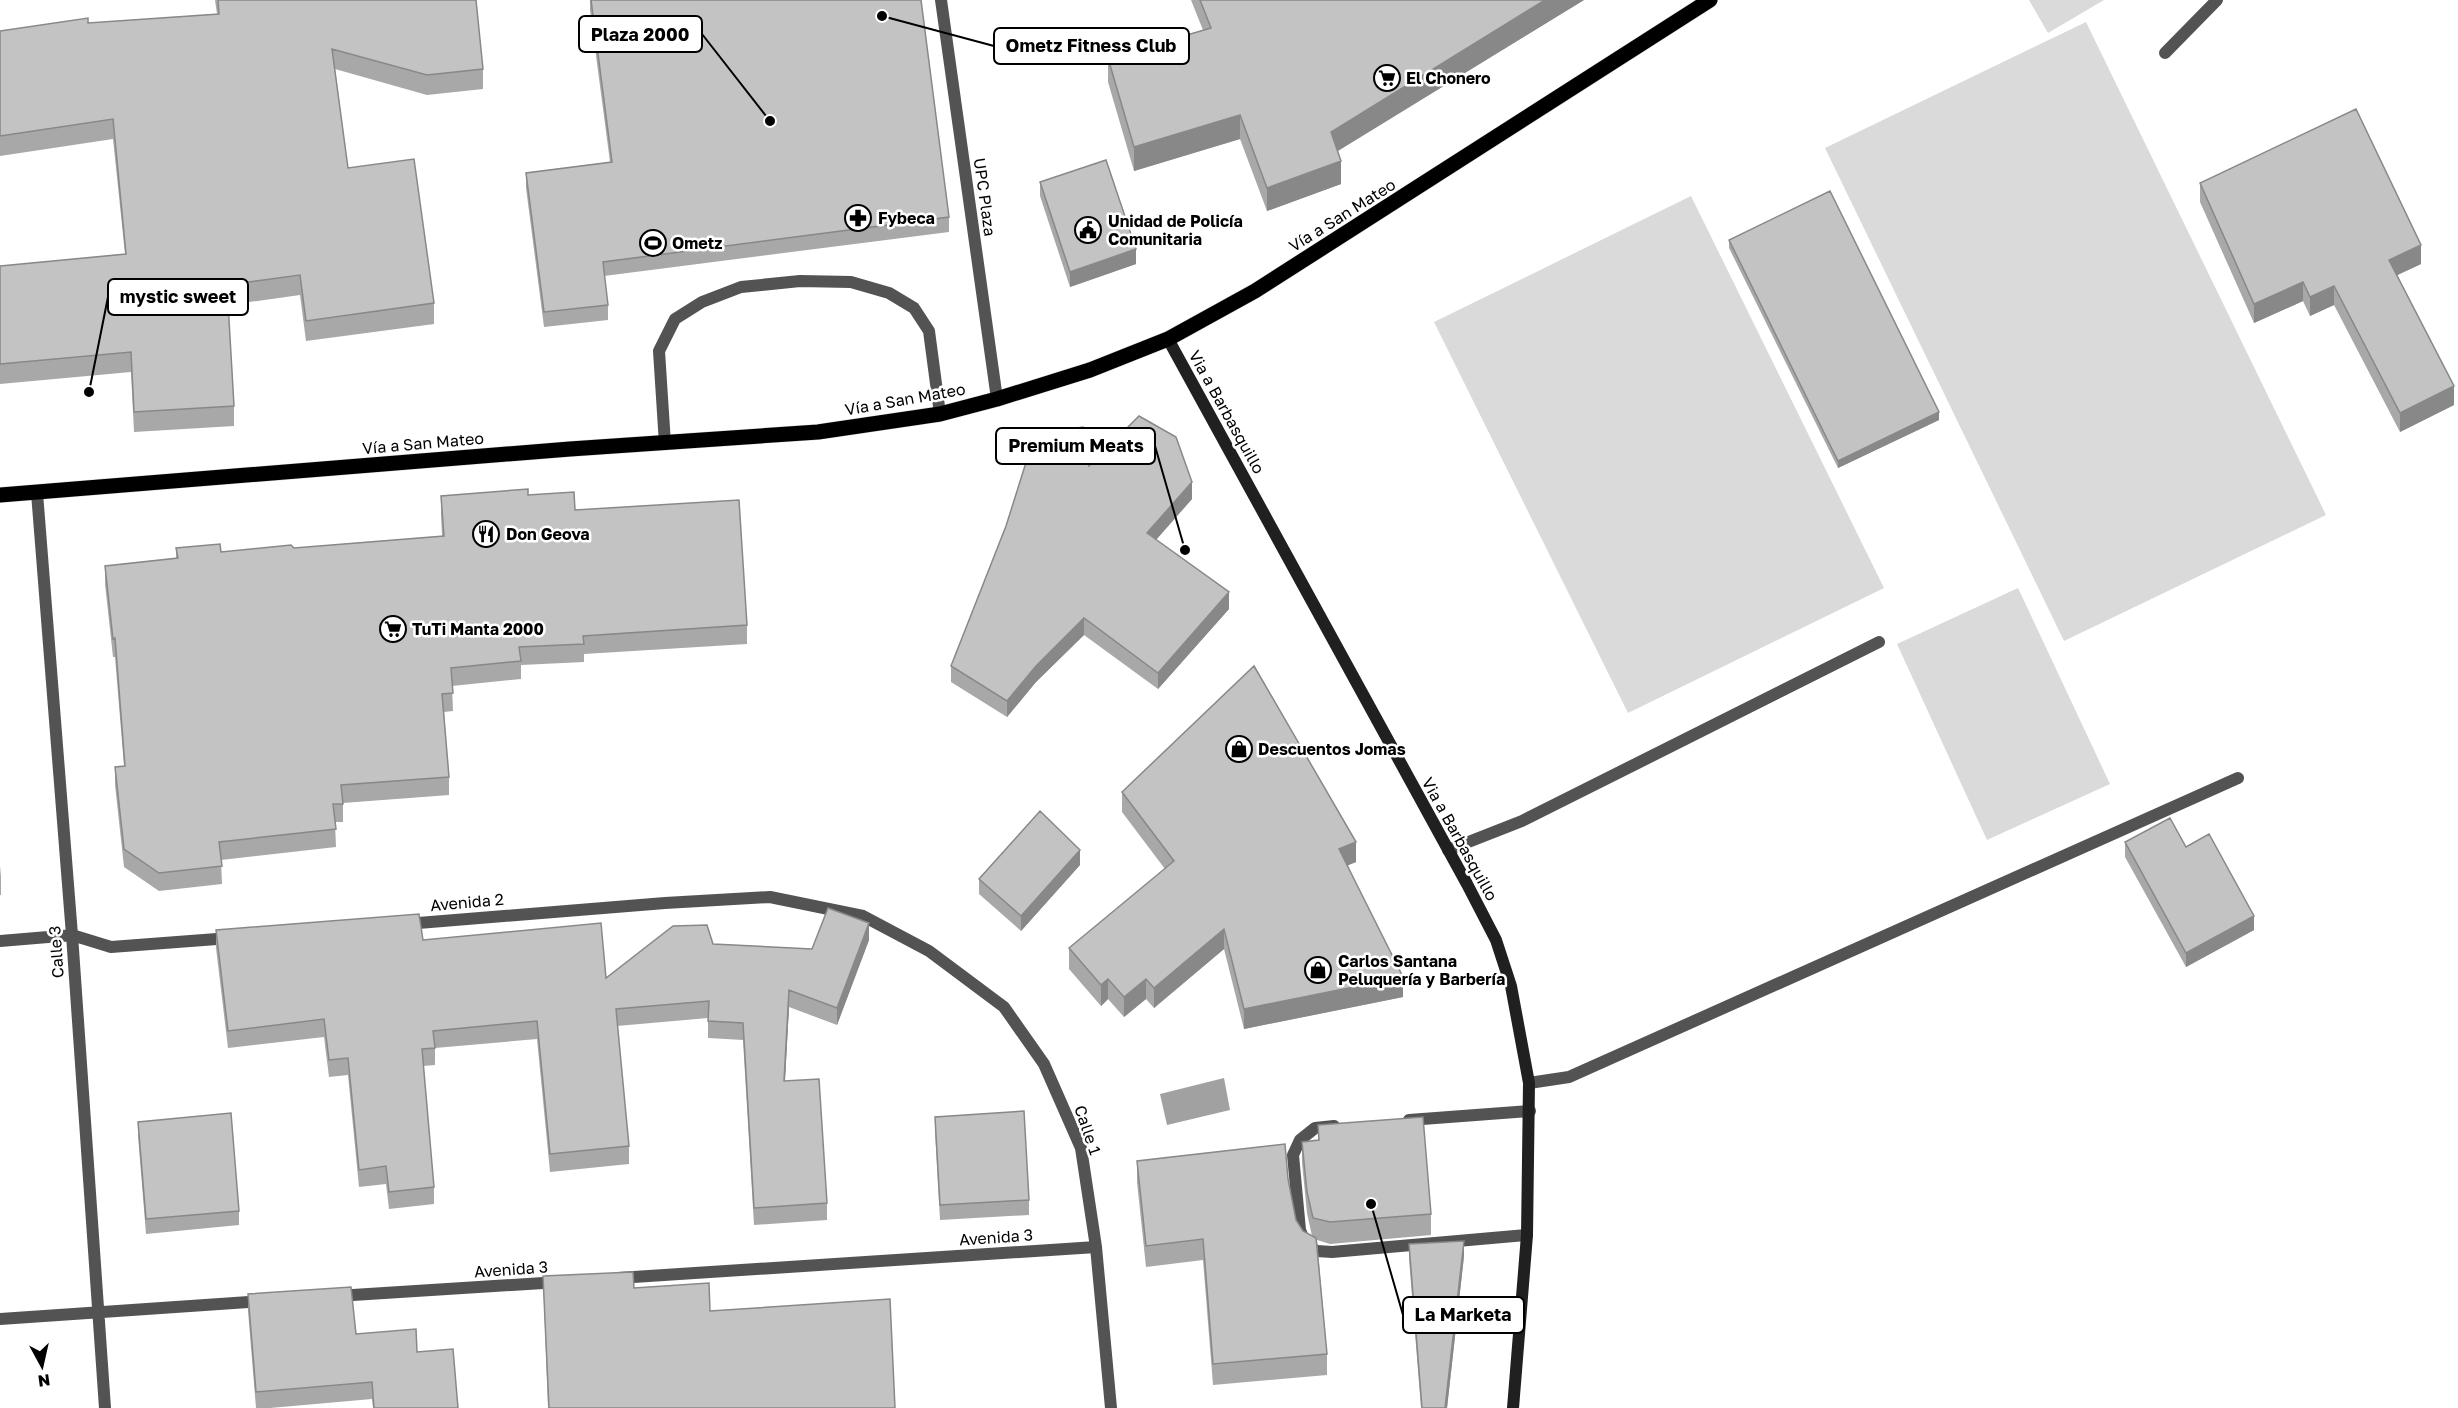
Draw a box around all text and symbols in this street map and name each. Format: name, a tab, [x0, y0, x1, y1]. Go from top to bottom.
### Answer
callout: Plaza 2000	[579, 16, 702, 52]
text: Plaza 2000	[591, 23, 689, 45]
callout: Ometz Fitness Club	[994, 28, 1189, 64]
text: Ometz Fitness Club	[1006, 34, 1176, 56]
supermarket icon: El Chonero	[1372, 63, 1402, 93]
place label: El Chonero	[1406, 68, 1491, 88]
street label: UPC Plaza	[970, 157, 1000, 237]
street label: Vía a San Mateo	[1285, 174, 1399, 256]
pharmacy icon: Fybeca	[843, 203, 873, 233]
place label: Fybeca	[878, 208, 935, 228]
place label: Unidad de Policía Comunitaria	[1108, 211, 1243, 249]
public building icon: Unidad de Policía Comunitaria	[1073, 215, 1103, 245]
sports icon: Ometz	[638, 228, 668, 258]
place label: Ometz	[672, 233, 722, 253]
callout: mystic sweet	[108, 279, 248, 315]
text: mystic sweet	[120, 285, 236, 307]
street label: Via a Barbasquillo	[1185, 347, 1269, 477]
street label: Vía a San Mateo	[843, 379, 967, 419]
street label: Vía a San Mateo	[361, 428, 485, 458]
callout: Premium Meats	[996, 428, 1155, 464]
text: Premium Meats	[1008, 434, 1144, 456]
restaurant icon: Don Geova	[471, 519, 501, 549]
place label: Don Geova	[506, 524, 590, 544]
supermarket icon: TuTi Manta 2000	[378, 614, 408, 644]
place label: TuTi Manta 2000	[412, 619, 544, 639]
shop icon: Descuentos Jomas	[1224, 734, 1254, 764]
place label: Descuentos Jomas	[1258, 739, 1406, 759]
street label: Via a Barbasquillo	[1418, 774, 1502, 904]
street label: Avenida 2	[429, 889, 505, 915]
street label: Calle 3	[44, 925, 68, 979]
place label: Carlos Santana Peluquería y Barbería	[1338, 951, 1505, 989]
shop icon: Carlos Santana Peluquería y Barbería	[1303, 955, 1333, 985]
street label: Calle 1	[1070, 1103, 1106, 1158]
street label: Avenida 3	[958, 1224, 1034, 1250]
street label: Avenida 3	[473, 1256, 549, 1282]
callout: La Marketa	[1403, 1297, 1524, 1333]
text: La Marketa	[1414, 1303, 1512, 1325]
north arrow	[12, 1336, 72, 1396]
text: N	[37, 1370, 52, 1392]

